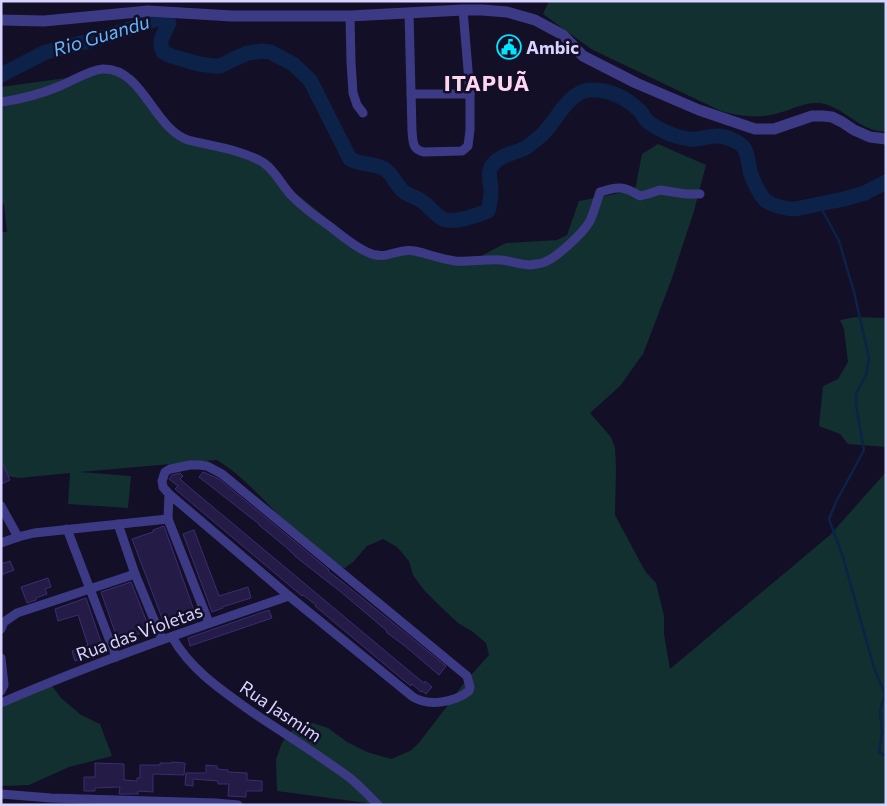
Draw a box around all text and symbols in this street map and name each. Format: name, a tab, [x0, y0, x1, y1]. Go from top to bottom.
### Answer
water label: Rio Guandu	[50, 9, 152, 61]
public building icon: Ambic	[496, 34, 522, 60]
place label: Ambic	[526, 36, 579, 58]
district label: ITAPUÃ	[444, 69, 530, 96]
street label: Rua das Violetas	[73, 599, 205, 665]
street label: Rua Jasmim	[236, 676, 326, 746]

